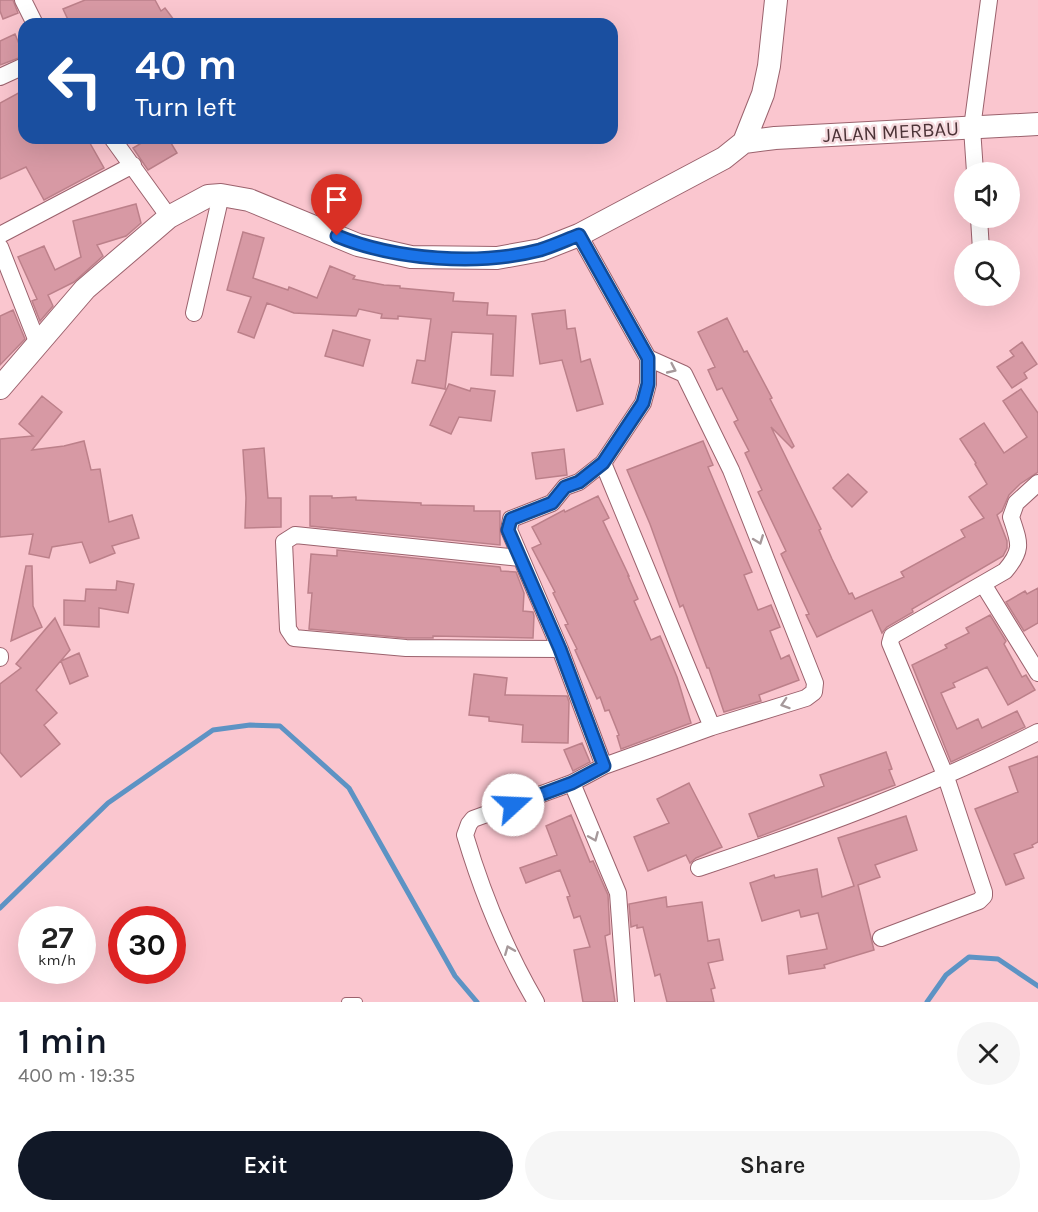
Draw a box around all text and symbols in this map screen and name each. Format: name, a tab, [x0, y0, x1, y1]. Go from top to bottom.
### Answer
text: 40 m	[135, 40, 237, 90]
icon: left	[36, 42, 114, 120]
text: Turn left	[135, 91, 236, 123]
street label: JALAN MERBAU	[822, 117, 960, 147]
map controls	[954, 162, 1020, 306]
button: sound	[954, 162, 1020, 228]
pin	[311, 174, 362, 236]
icon: arrive	[320, 183, 353, 216]
button: search	[954, 240, 1020, 306]
one-way arrow	[666, 362, 677, 374]
one-way arrow	[752, 534, 764, 545]
one-way arrow	[780, 697, 791, 710]
position arrow	[481, 773, 545, 837]
one-way arrow	[587, 831, 599, 842]
speed limit sign: 30	[108, 906, 186, 984]
text: 27	[40, 920, 74, 956]
one-way arrow	[504, 945, 516, 956]
text: km/h	[38, 951, 76, 969]
text: 1 min	[18, 1020, 107, 1062]
button: close	[957, 1022, 1020, 1085]
text: 400 m · 19:35	[18, 1064, 135, 1087]
button: Exit	[18, 1131, 513, 1200]
button: Share	[525, 1131, 1020, 1200]

